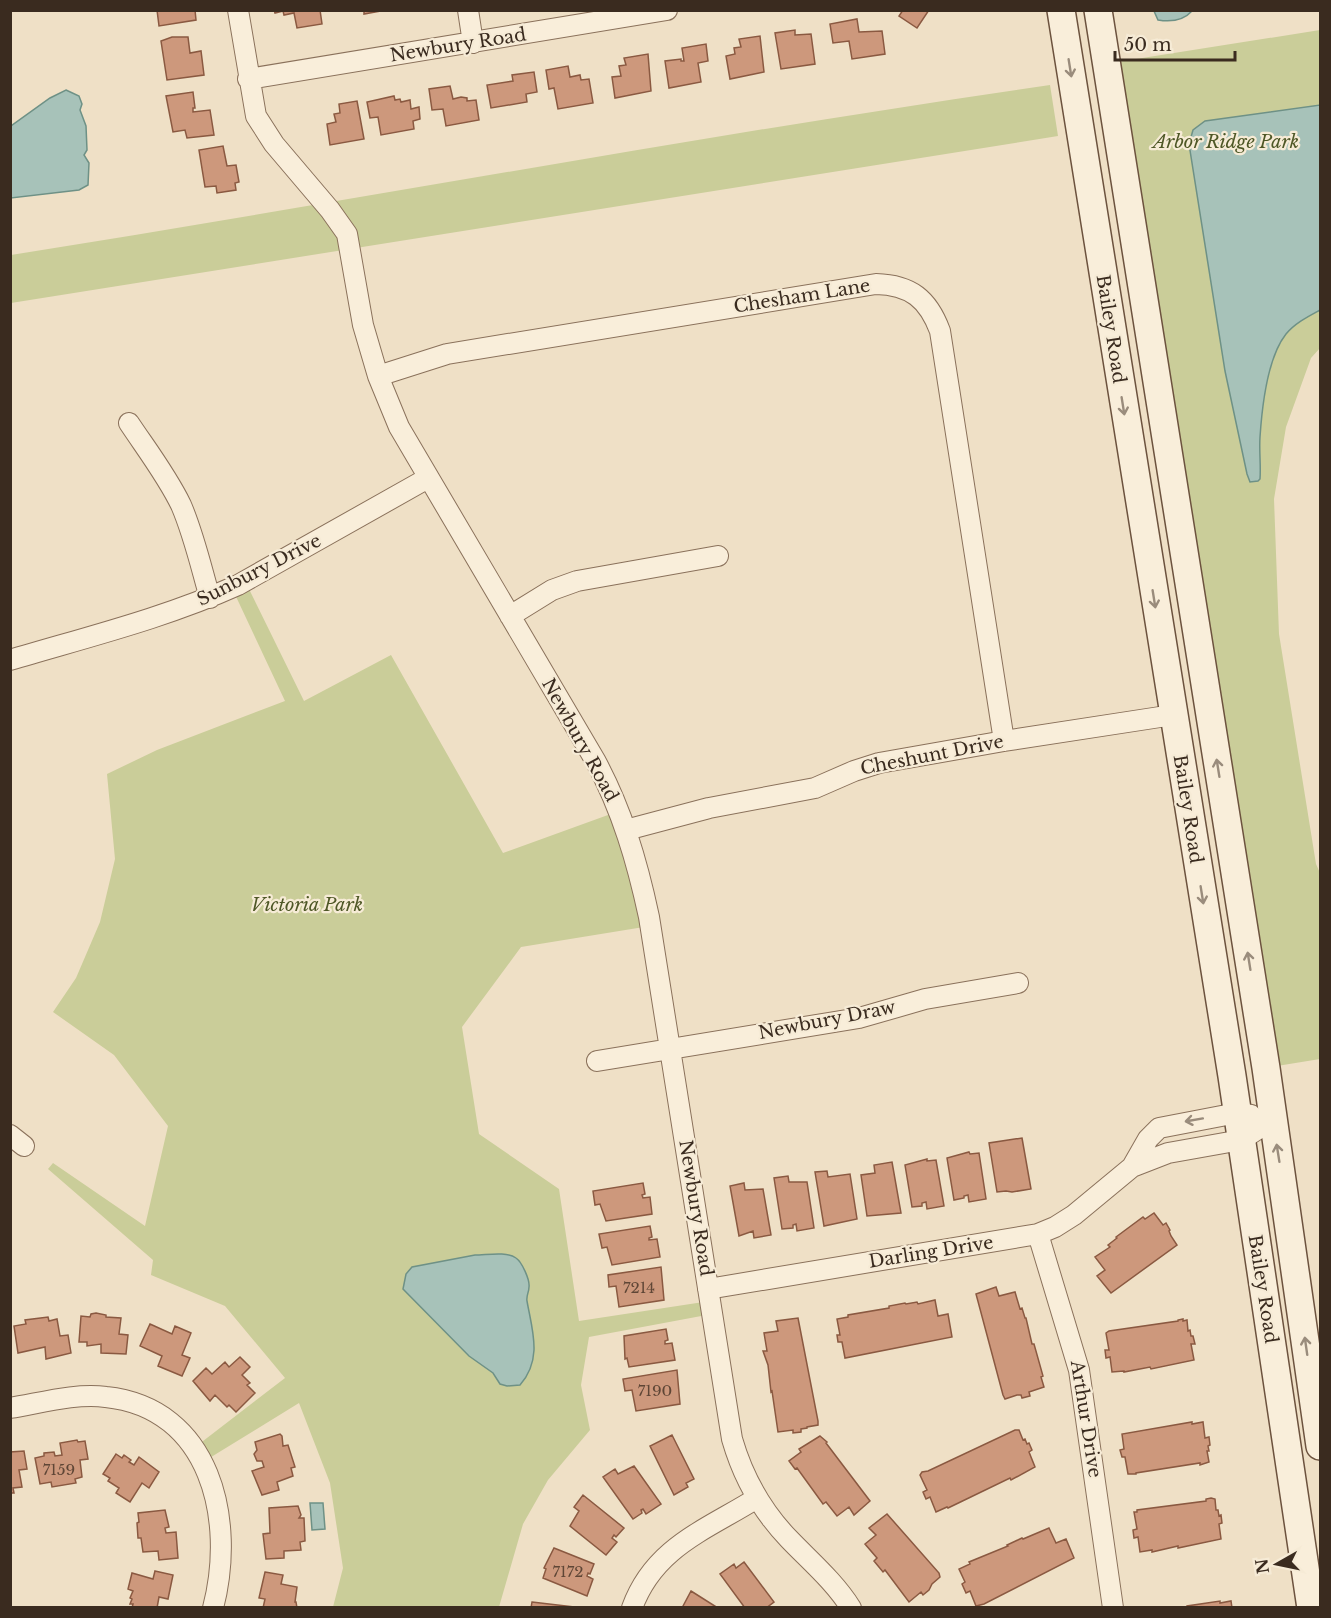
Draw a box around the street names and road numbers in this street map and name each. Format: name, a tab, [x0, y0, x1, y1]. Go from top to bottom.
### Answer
street label: Newbury Road	[388, 23, 528, 67]
street label: Bailey Road	[1092, 273, 1130, 385]
street label: Chesham Lane	[732, 274, 872, 318]
street label: Sunbury Drive	[193, 529, 325, 611]
street label: Newbury Road	[537, 675, 623, 805]
street label: Cheshunt Drive	[858, 730, 1006, 780]
street label: Bailey Road	[1169, 753, 1207, 865]
street label: Newbury Draw	[757, 996, 898, 1044]
street label: Newbury Road	[674, 1138, 718, 1278]
street label: Darling Drive	[867, 1231, 995, 1273]
street label: Bailey Road	[1244, 1233, 1282, 1345]
street label: Arthur Drive	[1066, 1358, 1106, 1479]

